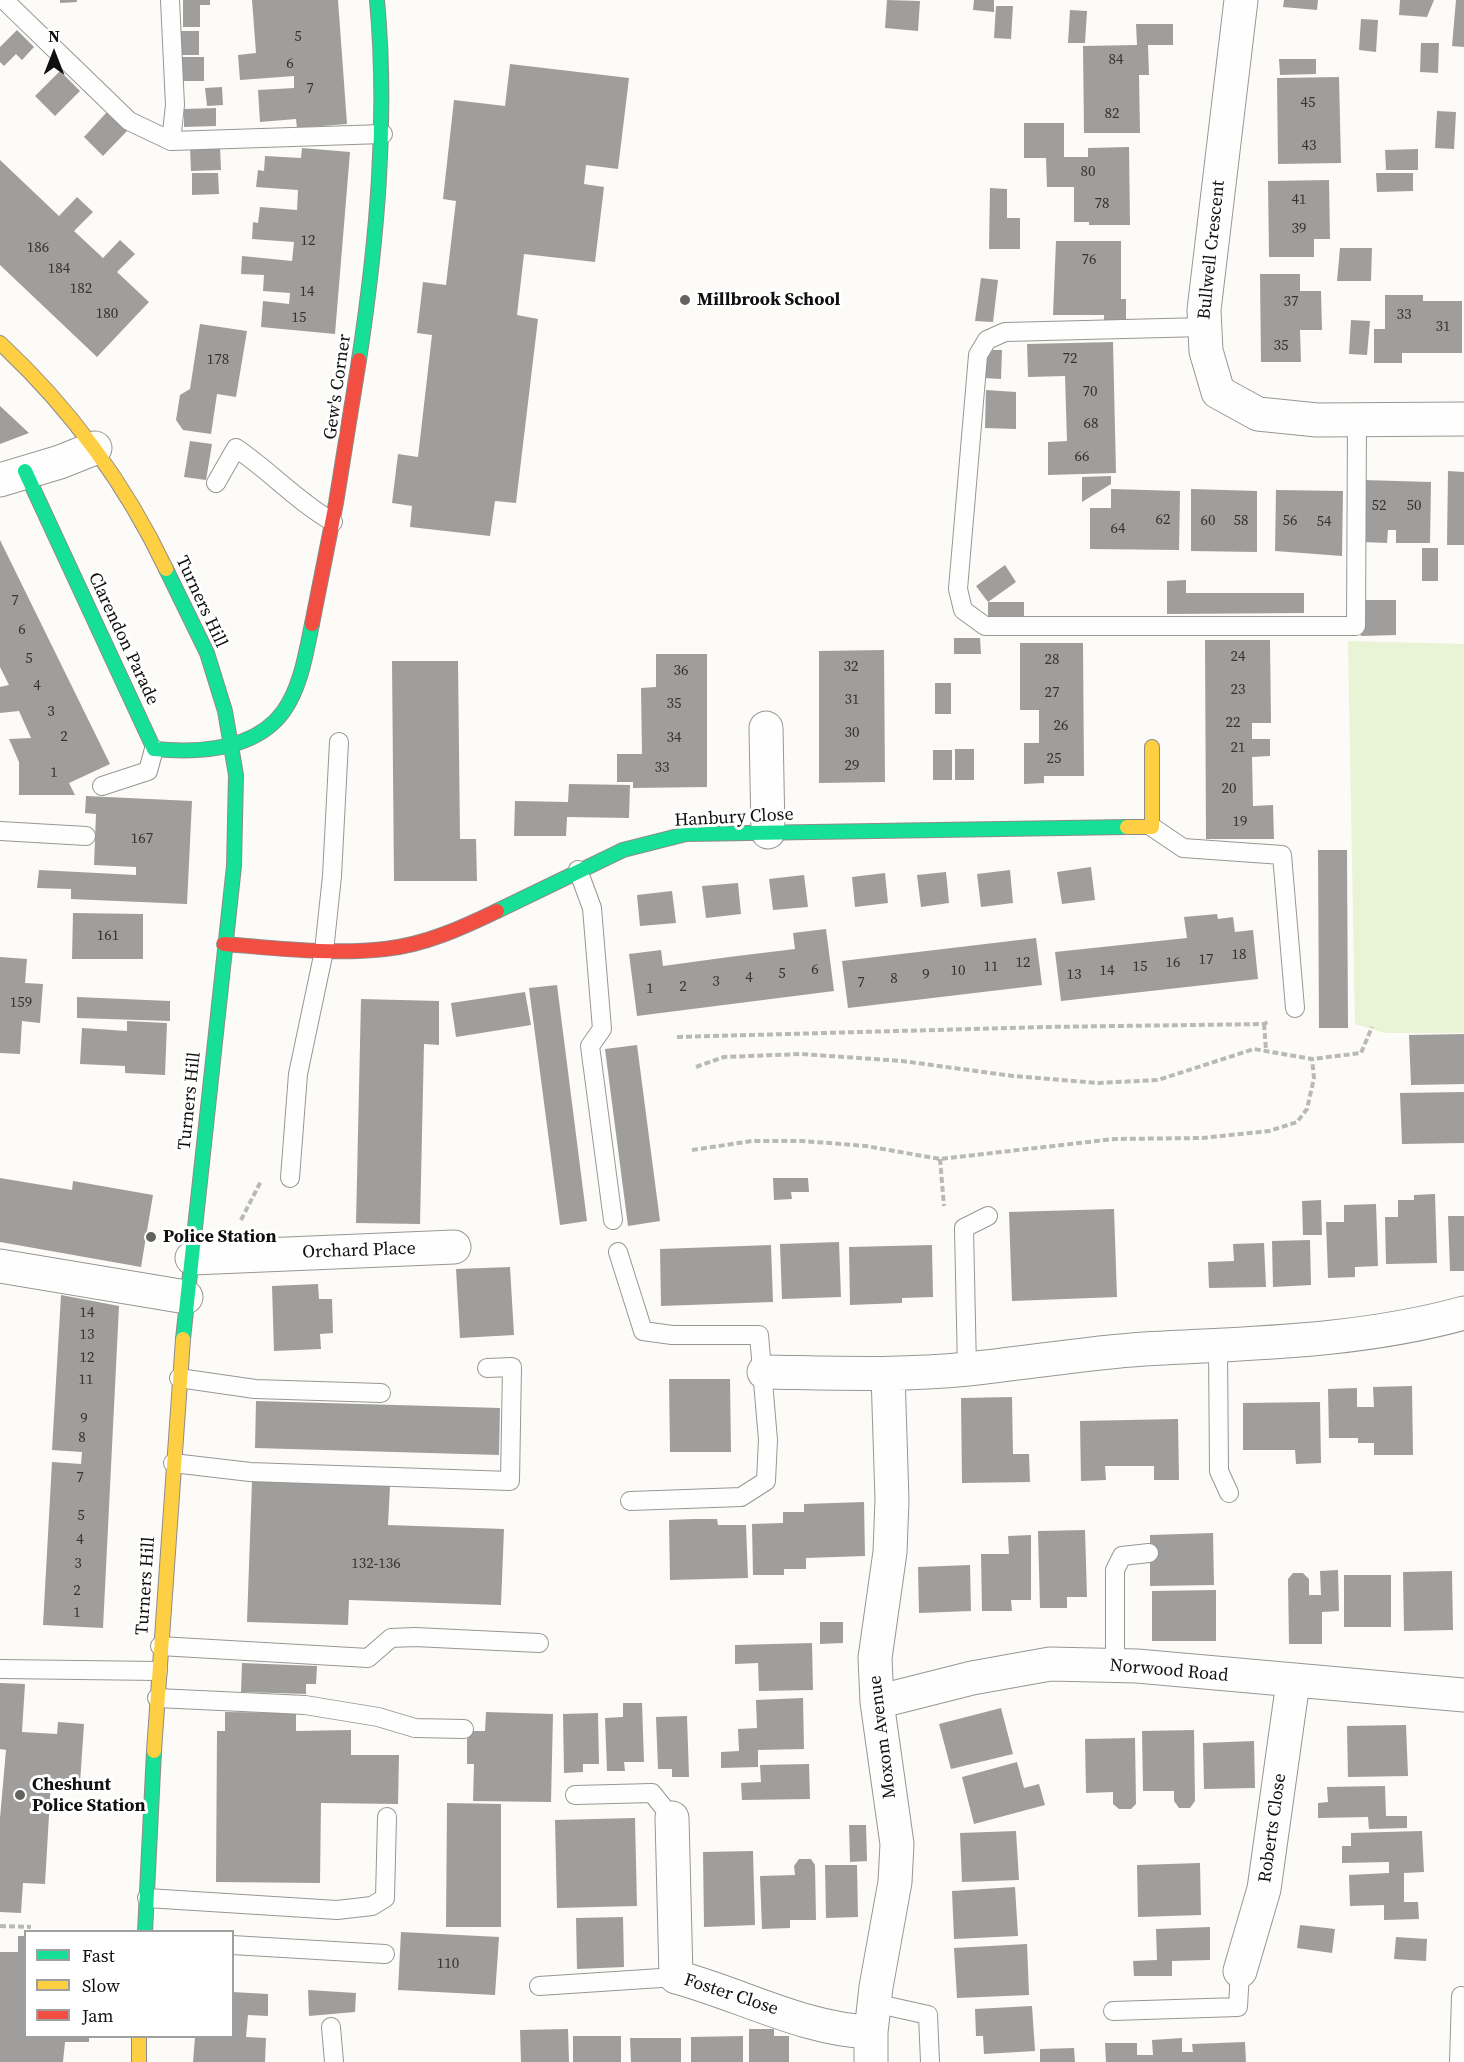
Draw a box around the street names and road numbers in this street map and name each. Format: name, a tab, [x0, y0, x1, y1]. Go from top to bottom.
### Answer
street label: Bullwell Crescent	[1194, 179, 1230, 321]
street label: Gew's Corner	[320, 333, 356, 441]
street label: Turners Hill	[170, 553, 232, 651]
street label: Clarendon Parade	[83, 569, 163, 709]
street label: Hanbury Close	[674, 804, 794, 832]
street label: Turners Hill	[174, 1051, 206, 1151]
street label: Orchard Place	[302, 1238, 416, 1264]
street label: Turners Hill	[132, 1536, 160, 1636]
street label: Norwood Road	[1109, 1655, 1229, 1687]
street label: Moxom Avenue	[865, 1674, 901, 1800]
street label: Roberts Close	[1255, 1772, 1291, 1884]
street label: Foster Close	[681, 1970, 781, 2020]

